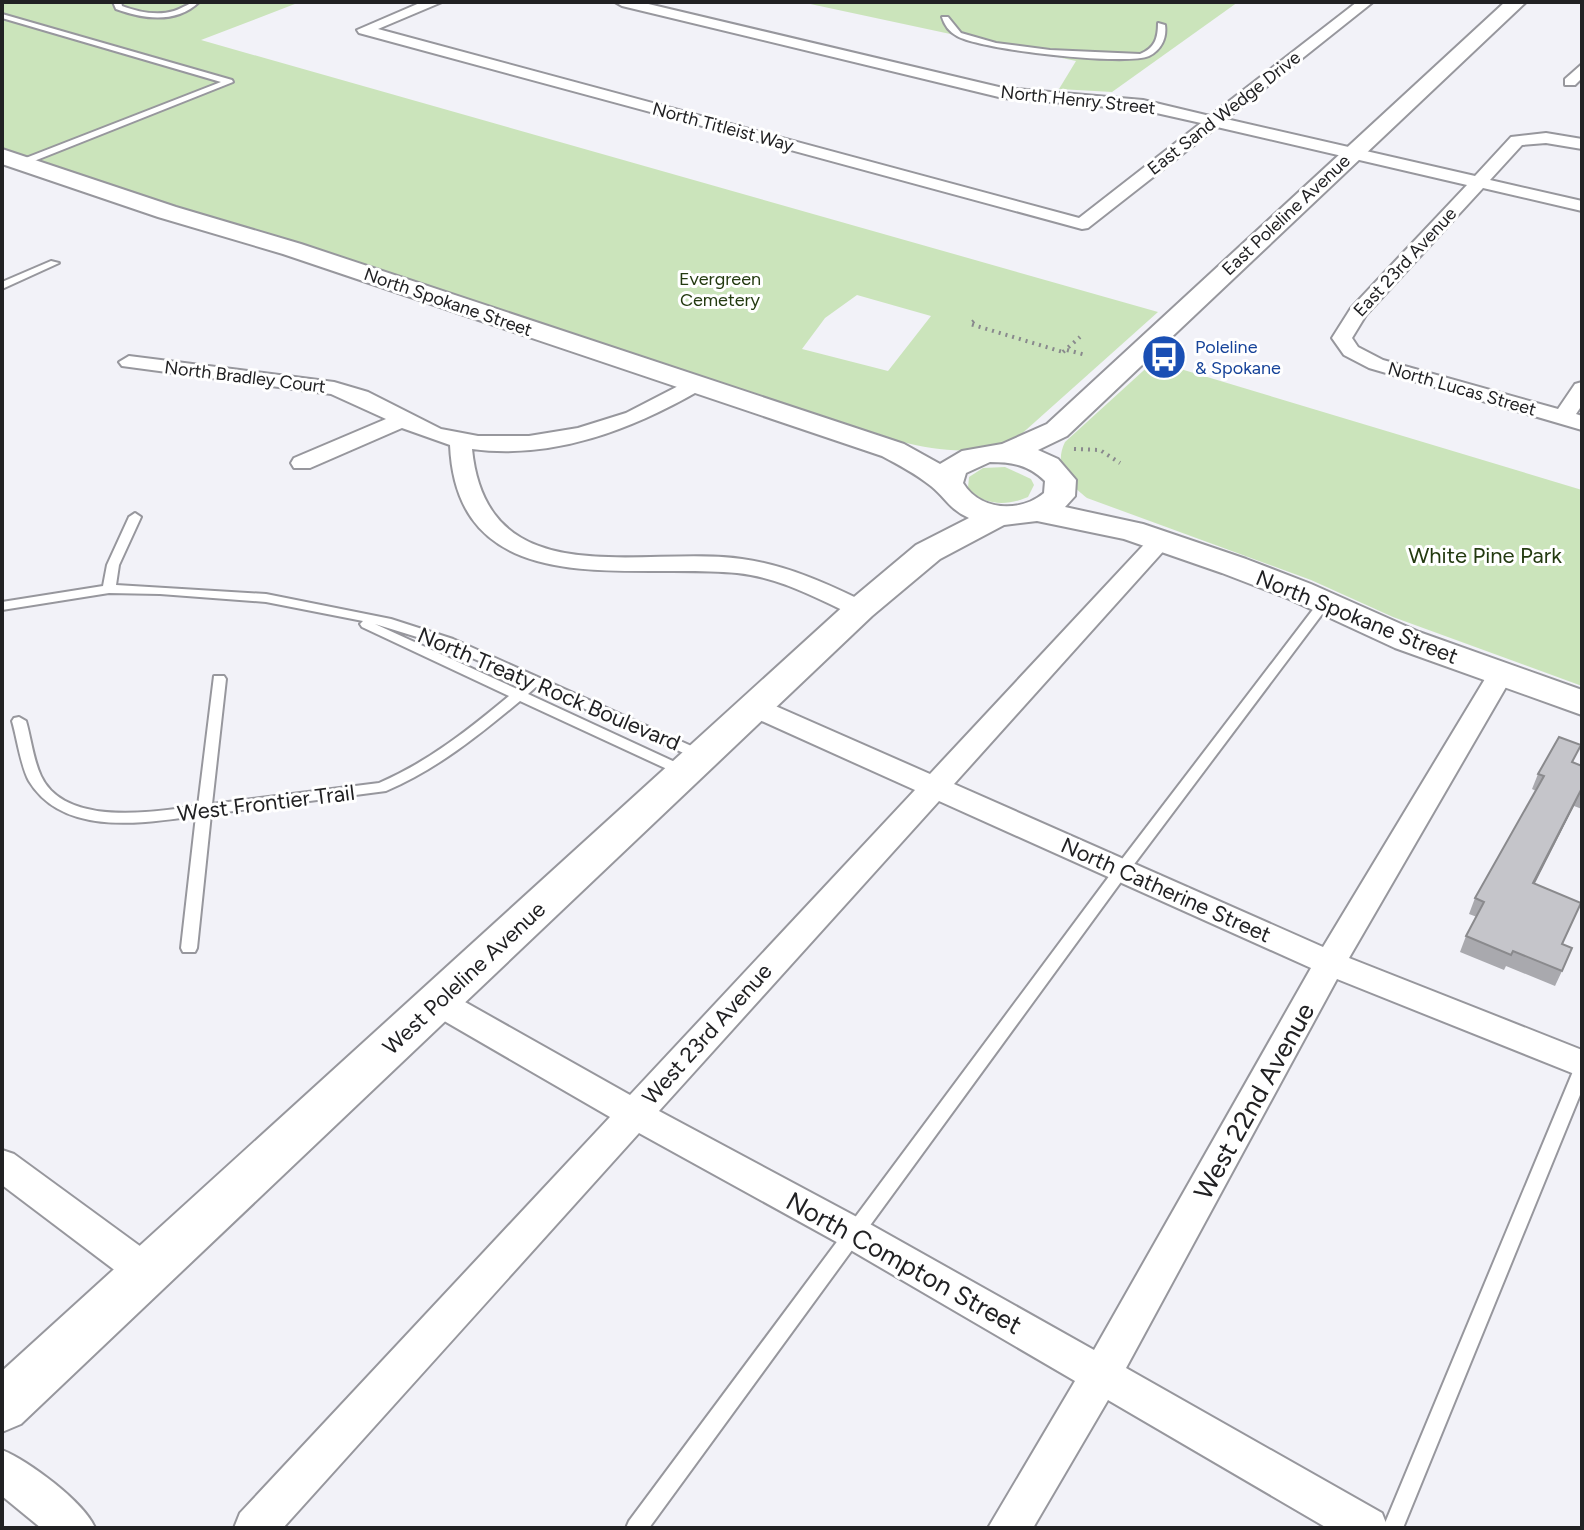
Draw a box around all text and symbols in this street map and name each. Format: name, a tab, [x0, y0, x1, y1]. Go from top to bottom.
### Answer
street label: East Sand Wedge Drive	[1143, 46, 1305, 180]
street label: North Henry Street	[1000, 81, 1157, 119]
street label: North Titleist Way	[650, 98, 797, 157]
street label: East Poleline Avenue	[1217, 150, 1355, 280]
street label: East 23rd Avenue	[1349, 203, 1461, 321]
street label: North Spokane Street	[361, 263, 535, 341]
park label: Evergreen Cemetery	[679, 268, 761, 311]
bus stop icon: Poleline & Spokane	[1140, 333, 1188, 381]
place label: Poleline & Spokane	[1195, 336, 1281, 379]
street label: North Bradley Court	[163, 356, 327, 398]
street label: North Lucas Street	[1385, 357, 1539, 421]
park label: White Pine Park	[1408, 542, 1562, 569]
street label: North Spokane Street	[1252, 564, 1462, 670]
street label: North Treaty Rock Boulevard	[414, 621, 684, 757]
street label: West Frontier Trail	[176, 779, 356, 827]
street label: North Catherine Street	[1057, 832, 1275, 948]
street label: West Poleline Avenue	[377, 896, 551, 1060]
street label: West 23rd Avenue	[637, 958, 777, 1110]
street label: West 22nd Avenue	[1187, 997, 1321, 1205]
street label: North Compton Street	[781, 1185, 1028, 1341]

